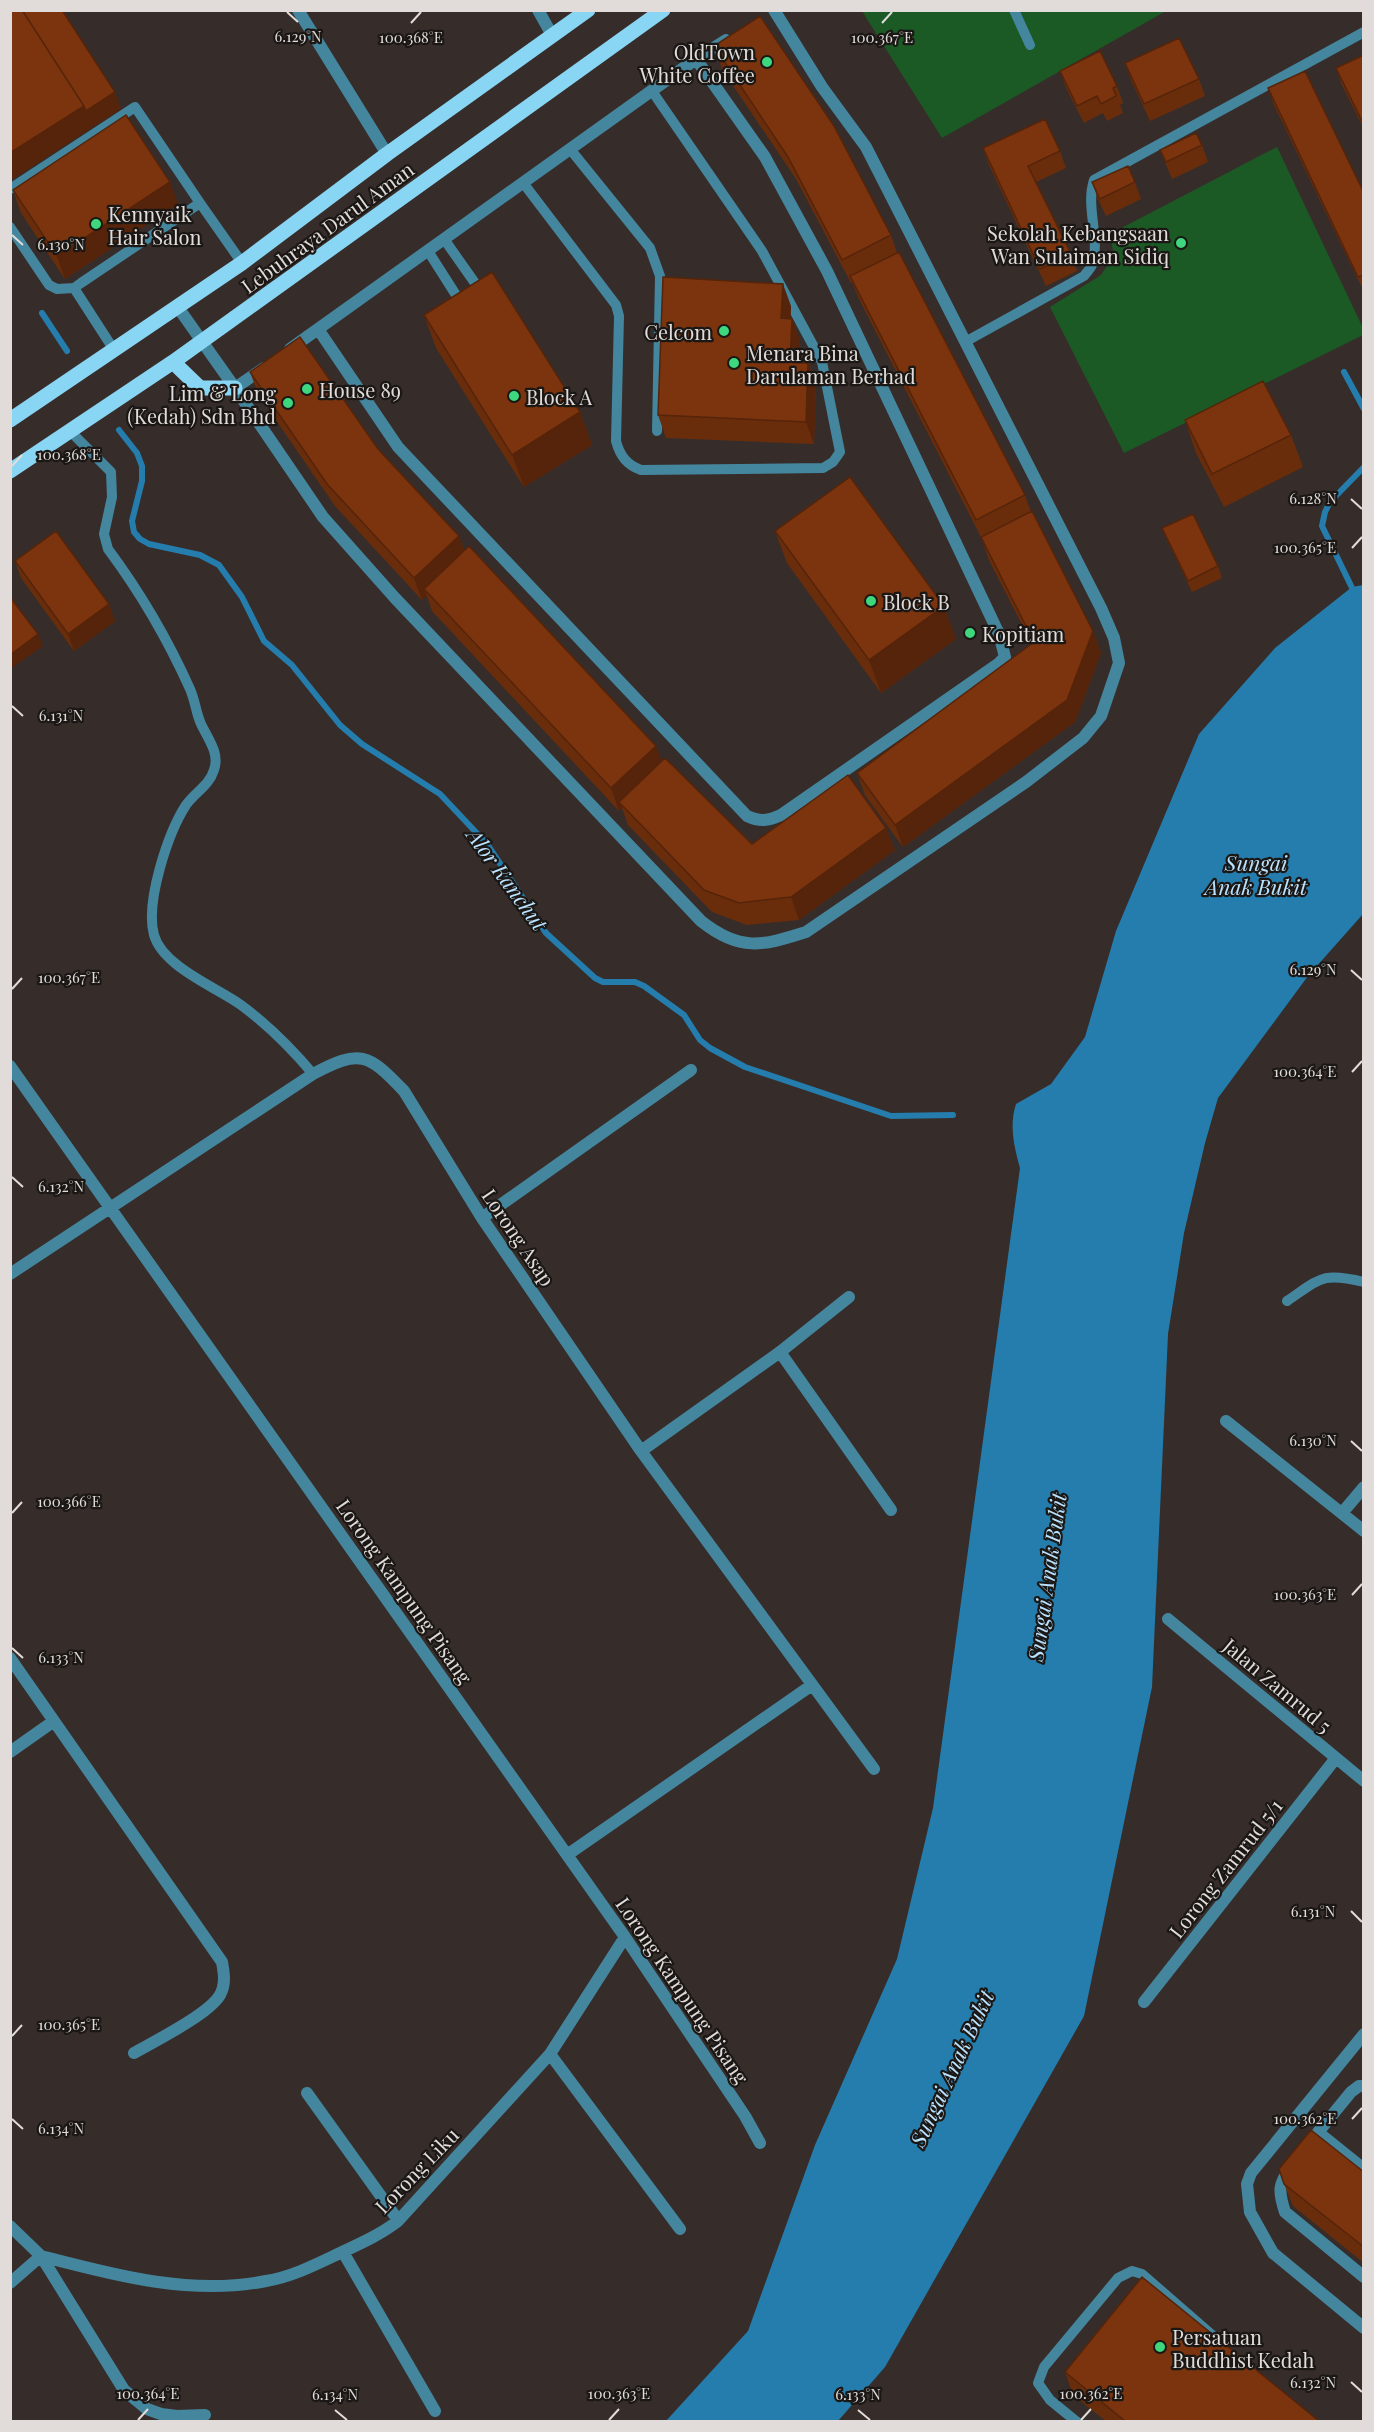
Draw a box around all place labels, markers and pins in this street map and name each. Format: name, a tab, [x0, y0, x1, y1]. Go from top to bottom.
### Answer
place label: OldTown White Coffee	[639, 38, 755, 88]
marker: OldTown White Coffee	[760, 55, 774, 69]
place label: Kennyaik Hair Salon	[108, 200, 202, 250]
marker: Kennyaik Hair Salon	[89, 217, 103, 231]
place label: Sekolah Kebangsaan Wan Sulaiman Sidiq	[987, 219, 1169, 269]
marker: Sekolah Kebangsaan Wan Sulaiman Sidiq	[1174, 236, 1188, 250]
place label: Celcom	[644, 318, 712, 345]
marker: Celcom	[717, 324, 731, 338]
place label: Menara Bina Darulaman Berhad	[746, 339, 916, 389]
marker: Menara Bina Darulaman Berhad	[727, 356, 741, 370]
place label: House 89	[319, 376, 401, 403]
place label: Lim & Long (Kedah) Sdn Bhd	[127, 379, 276, 429]
marker: House 89	[300, 382, 314, 396]
place label: Block A	[526, 383, 593, 410]
marker: Block A	[507, 389, 521, 403]
marker: Lim & Long (Kedah) Sdn Bhd	[281, 396, 295, 410]
place label: Block B	[883, 588, 950, 615]
marker: Block B	[864, 594, 878, 608]
place label: Kopitiam	[982, 620, 1064, 647]
marker: Kopitiam	[963, 626, 977, 640]
place label: Persatuan Buddhist Kedah	[1172, 2323, 1314, 2373]
marker: Persatuan Buddhist Kedah	[1153, 2340, 1167, 2354]

